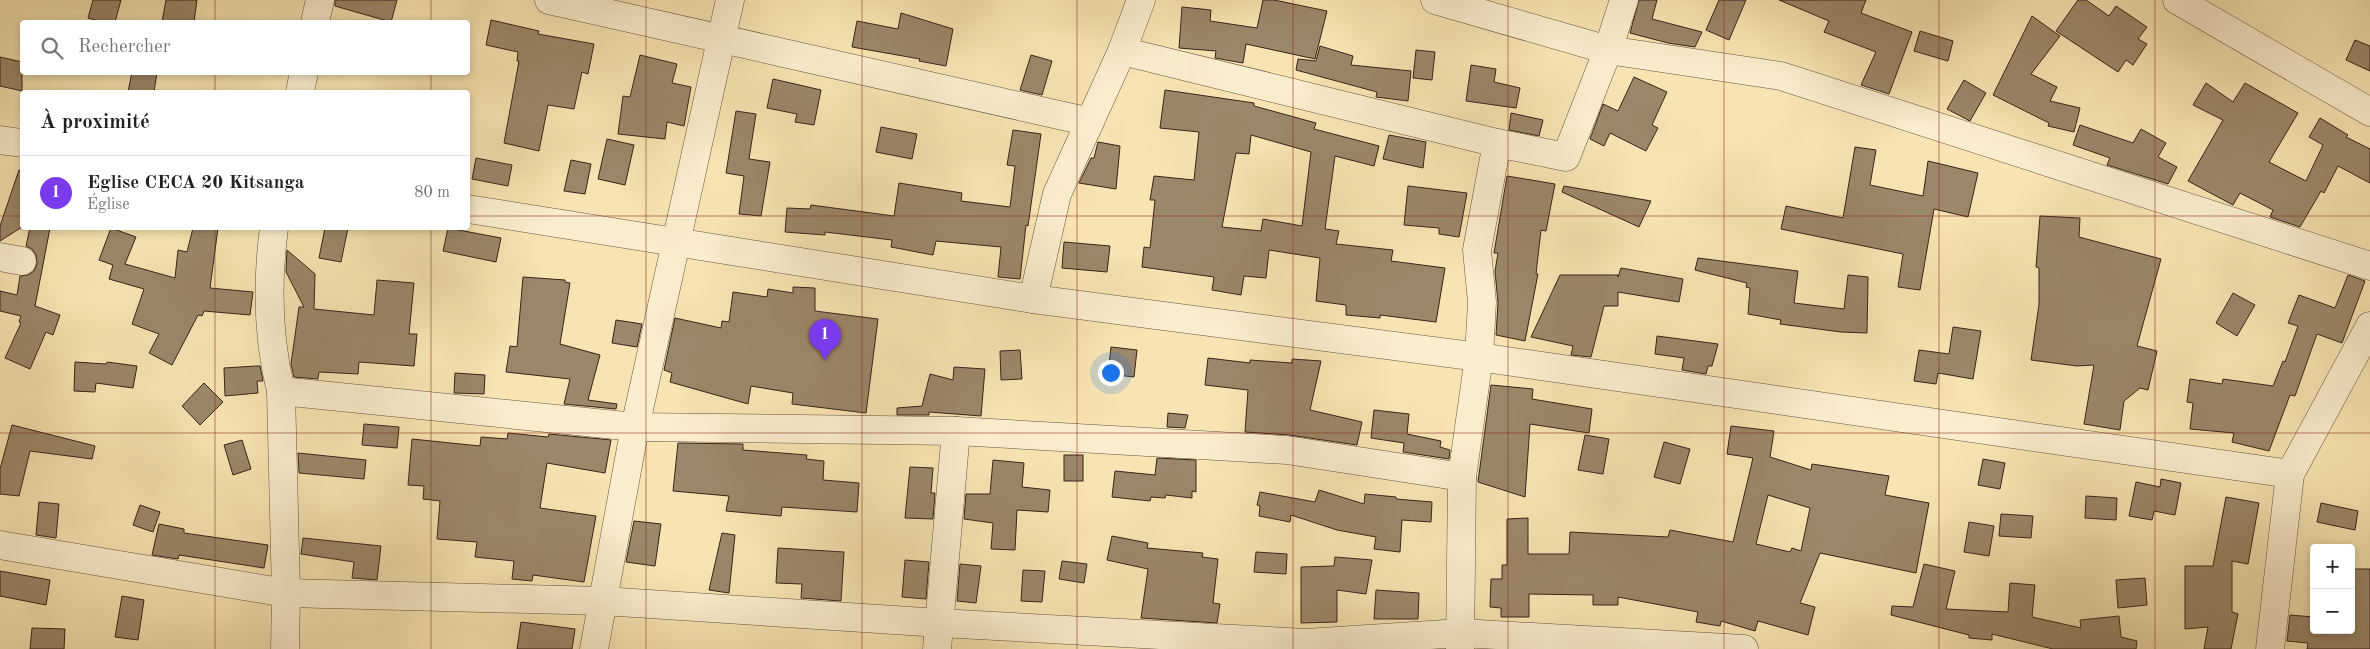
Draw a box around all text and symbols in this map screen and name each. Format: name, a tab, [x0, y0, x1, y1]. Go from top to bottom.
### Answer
search box	[20, 20, 470, 75]
icon: search	[38, 34, 66, 62]
text: Rechercher	[78, 38, 171, 57]
text: À proximité	[40, 112, 150, 133]
text: Eglise CECA 20 Kitsanga	[87, 174, 304, 193]
text: 1	[51, 185, 61, 201]
text: 80 m	[414, 185, 450, 201]
text: Église	[87, 197, 130, 213]
pin: 1	[809, 319, 841, 360]
your location	[1098, 360, 1124, 386]
map controls	[2310, 544, 2355, 634]
button: +	[2310, 544, 2355, 589]
button: −	[2310, 589, 2355, 634]

